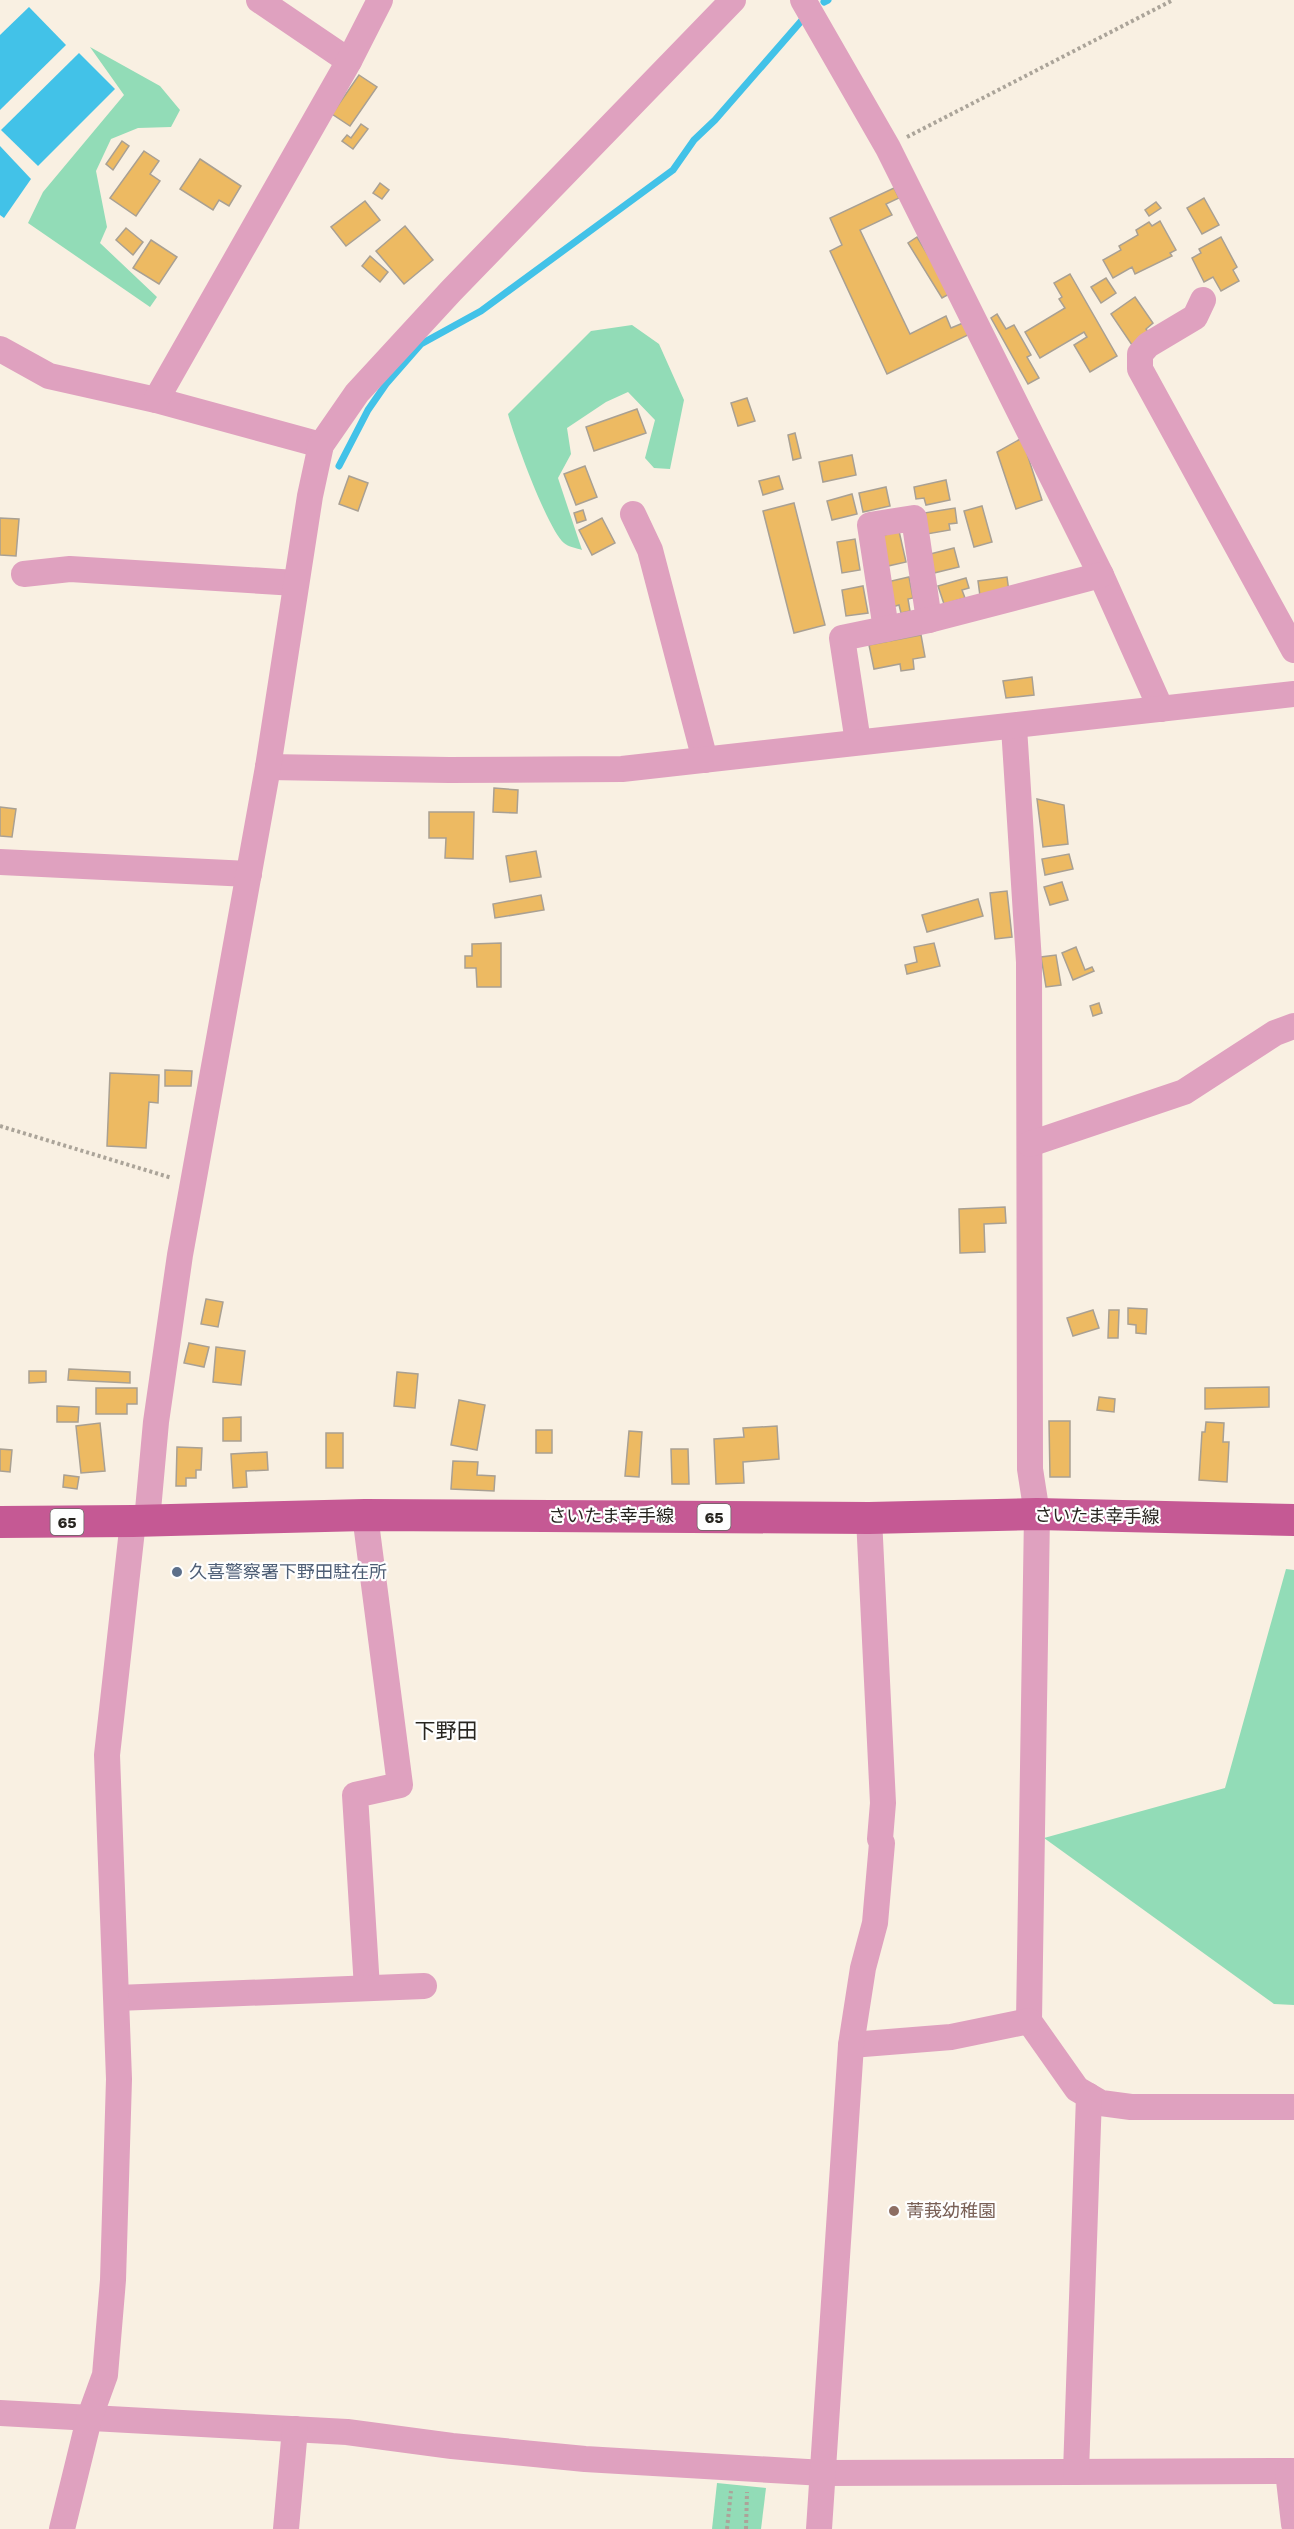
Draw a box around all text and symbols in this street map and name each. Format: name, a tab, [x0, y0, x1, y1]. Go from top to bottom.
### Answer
road number: 65	[698, 1504, 730, 1530]
street label: さいたま幸手線	[1034, 1504, 1160, 1527]
street label: さいたま幸手線	[548, 1505, 674, 1526]
road number: 65	[50, 1509, 84, 1535]
place label: 久喜警察署下野田駐在所	[189, 1561, 387, 1582]
marker: 久喜警察署下野田駐在所	[170, 1565, 184, 1579]
district label: 下野田	[415, 1718, 478, 1743]
place label: 菁莪幼稚園	[906, 2200, 996, 2221]
marker: 菁莪幼稚園	[887, 2204, 901, 2218]

